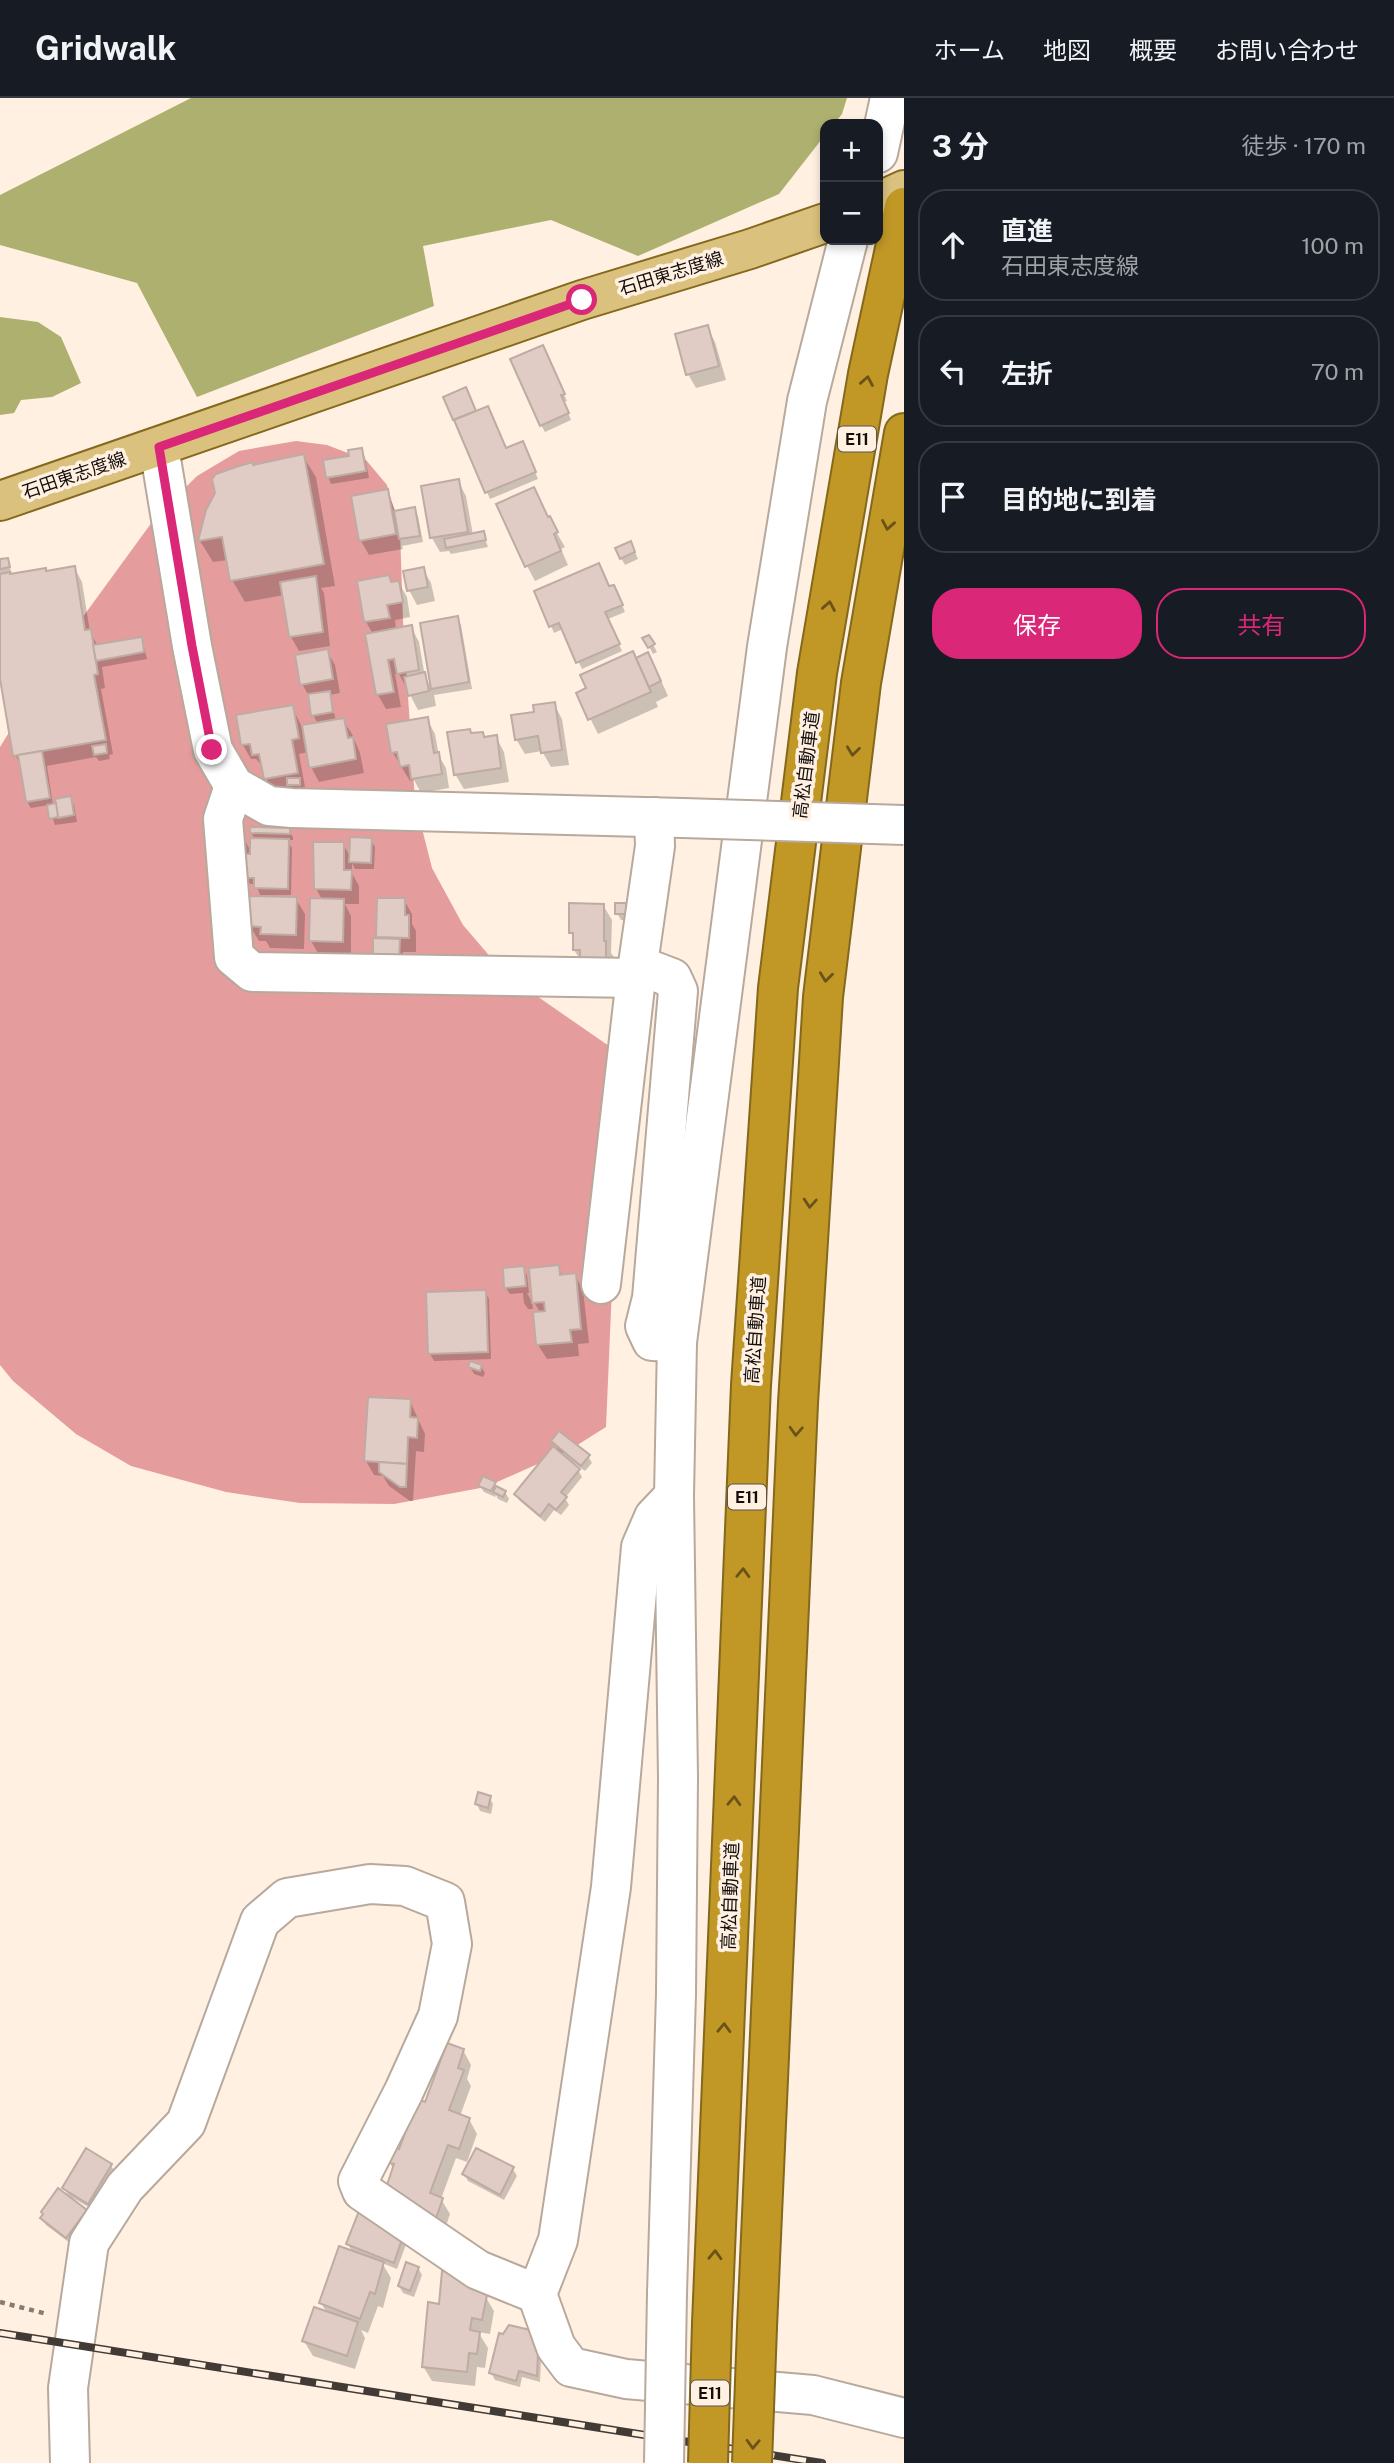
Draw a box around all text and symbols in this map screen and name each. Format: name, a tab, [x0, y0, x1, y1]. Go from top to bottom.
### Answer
text: Gridwalk	[35, 29, 176, 67]
text: ホーム	[934, 36, 1005, 64]
text: 地図	[1043, 36, 1091, 64]
text: 概要	[1129, 36, 1177, 64]
text: お問い合わせ	[1215, 36, 1359, 64]
map controls	[820, 119, 883, 245]
button: +	[820, 119, 883, 182]
text: 3 分	[932, 128, 989, 164]
text: 徒歩 · 170 m	[1241, 132, 1366, 159]
button: −	[820, 182, 883, 245]
text: 直進	[1001, 215, 1053, 246]
icon: ahead	[934, 226, 972, 264]
text: 100 m	[1301, 232, 1364, 259]
street label: 石田東志度線	[616, 247, 726, 299]
text: 石田東志度線	[1001, 252, 1139, 279]
route start	[566, 284, 597, 315]
icon: left	[934, 352, 972, 390]
text: 左折	[1001, 358, 1053, 389]
text: 70 m	[1311, 358, 1364, 385]
one-way arrow	[859, 375, 874, 387]
road number: E11	[838, 426, 876, 452]
street label: 石田東志度線	[20, 447, 128, 503]
icon: arrive	[934, 478, 972, 516]
text: 目的地に到着	[1001, 484, 1157, 515]
one-way arrow	[881, 519, 896, 531]
button: 保存	[932, 588, 1142, 659]
button: 共有	[1156, 588, 1366, 659]
one-way arrow	[821, 600, 836, 612]
street label: 高松自動車道	[789, 710, 823, 820]
route end	[196, 734, 227, 765]
one-way arrow	[846, 745, 861, 756]
one-way arrow	[818, 971, 833, 982]
one-way arrow	[803, 1198, 818, 1209]
street label: 高松自動車道	[741, 1275, 769, 1385]
one-way arrow	[789, 1425, 804, 1436]
road number: E11	[728, 1484, 766, 1510]
one-way arrow	[736, 1568, 751, 1579]
one-way arrow	[726, 1795, 741, 1806]
street label: 高松自動車道	[718, 1842, 742, 1950]
one-way arrow	[717, 2022, 732, 2033]
one-way arrow	[708, 2250, 723, 2261]
road number: E11	[691, 2380, 729, 2406]
one-way arrow	[745, 2439, 760, 2450]

